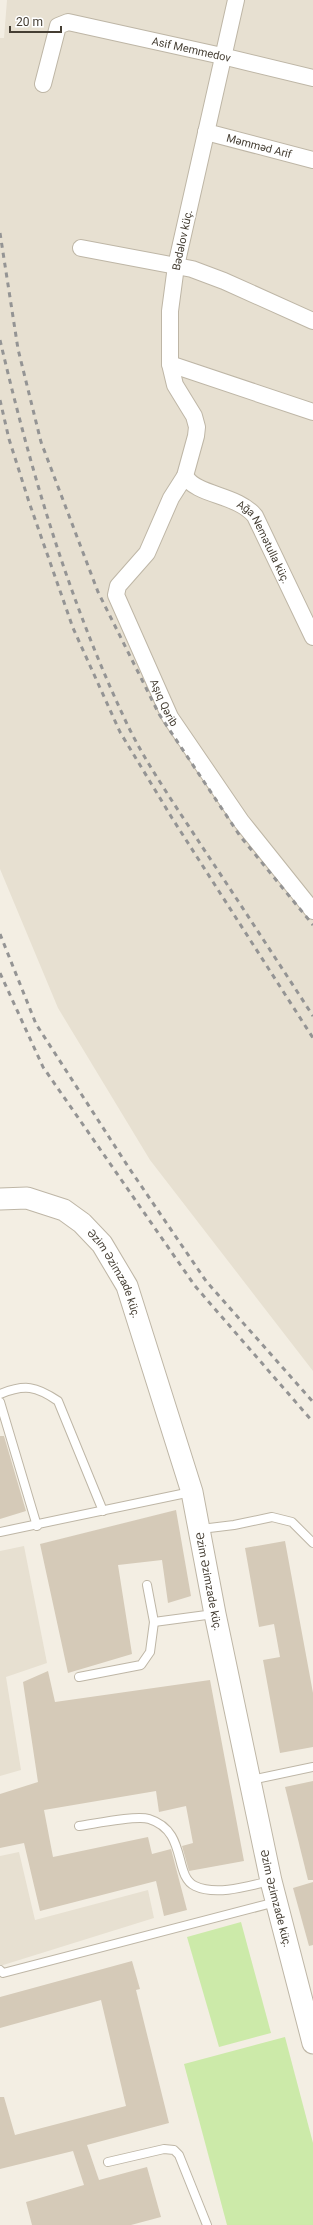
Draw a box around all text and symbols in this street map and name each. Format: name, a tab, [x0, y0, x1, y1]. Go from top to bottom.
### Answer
scale bar	[10, 8, 61, 34]
text: 20 m	[16, 15, 43, 29]
street label: Asif Memmedov	[151, 35, 233, 65]
street label: Məmməd Arif	[225, 132, 293, 161]
street label: Bədəlov küç.	[170, 208, 195, 272]
street label: Ağa Nemətulla küç.	[235, 498, 292, 586]
street label: Aşıq Qərib	[147, 677, 180, 729]
street label: Əzim Əzimzade küç.	[84, 1227, 143, 1320]
street label: Əzim Əzimzade küç.	[193, 1531, 224, 1632]
street label: Əzim Əzimzade küç.	[258, 1848, 294, 1949]

